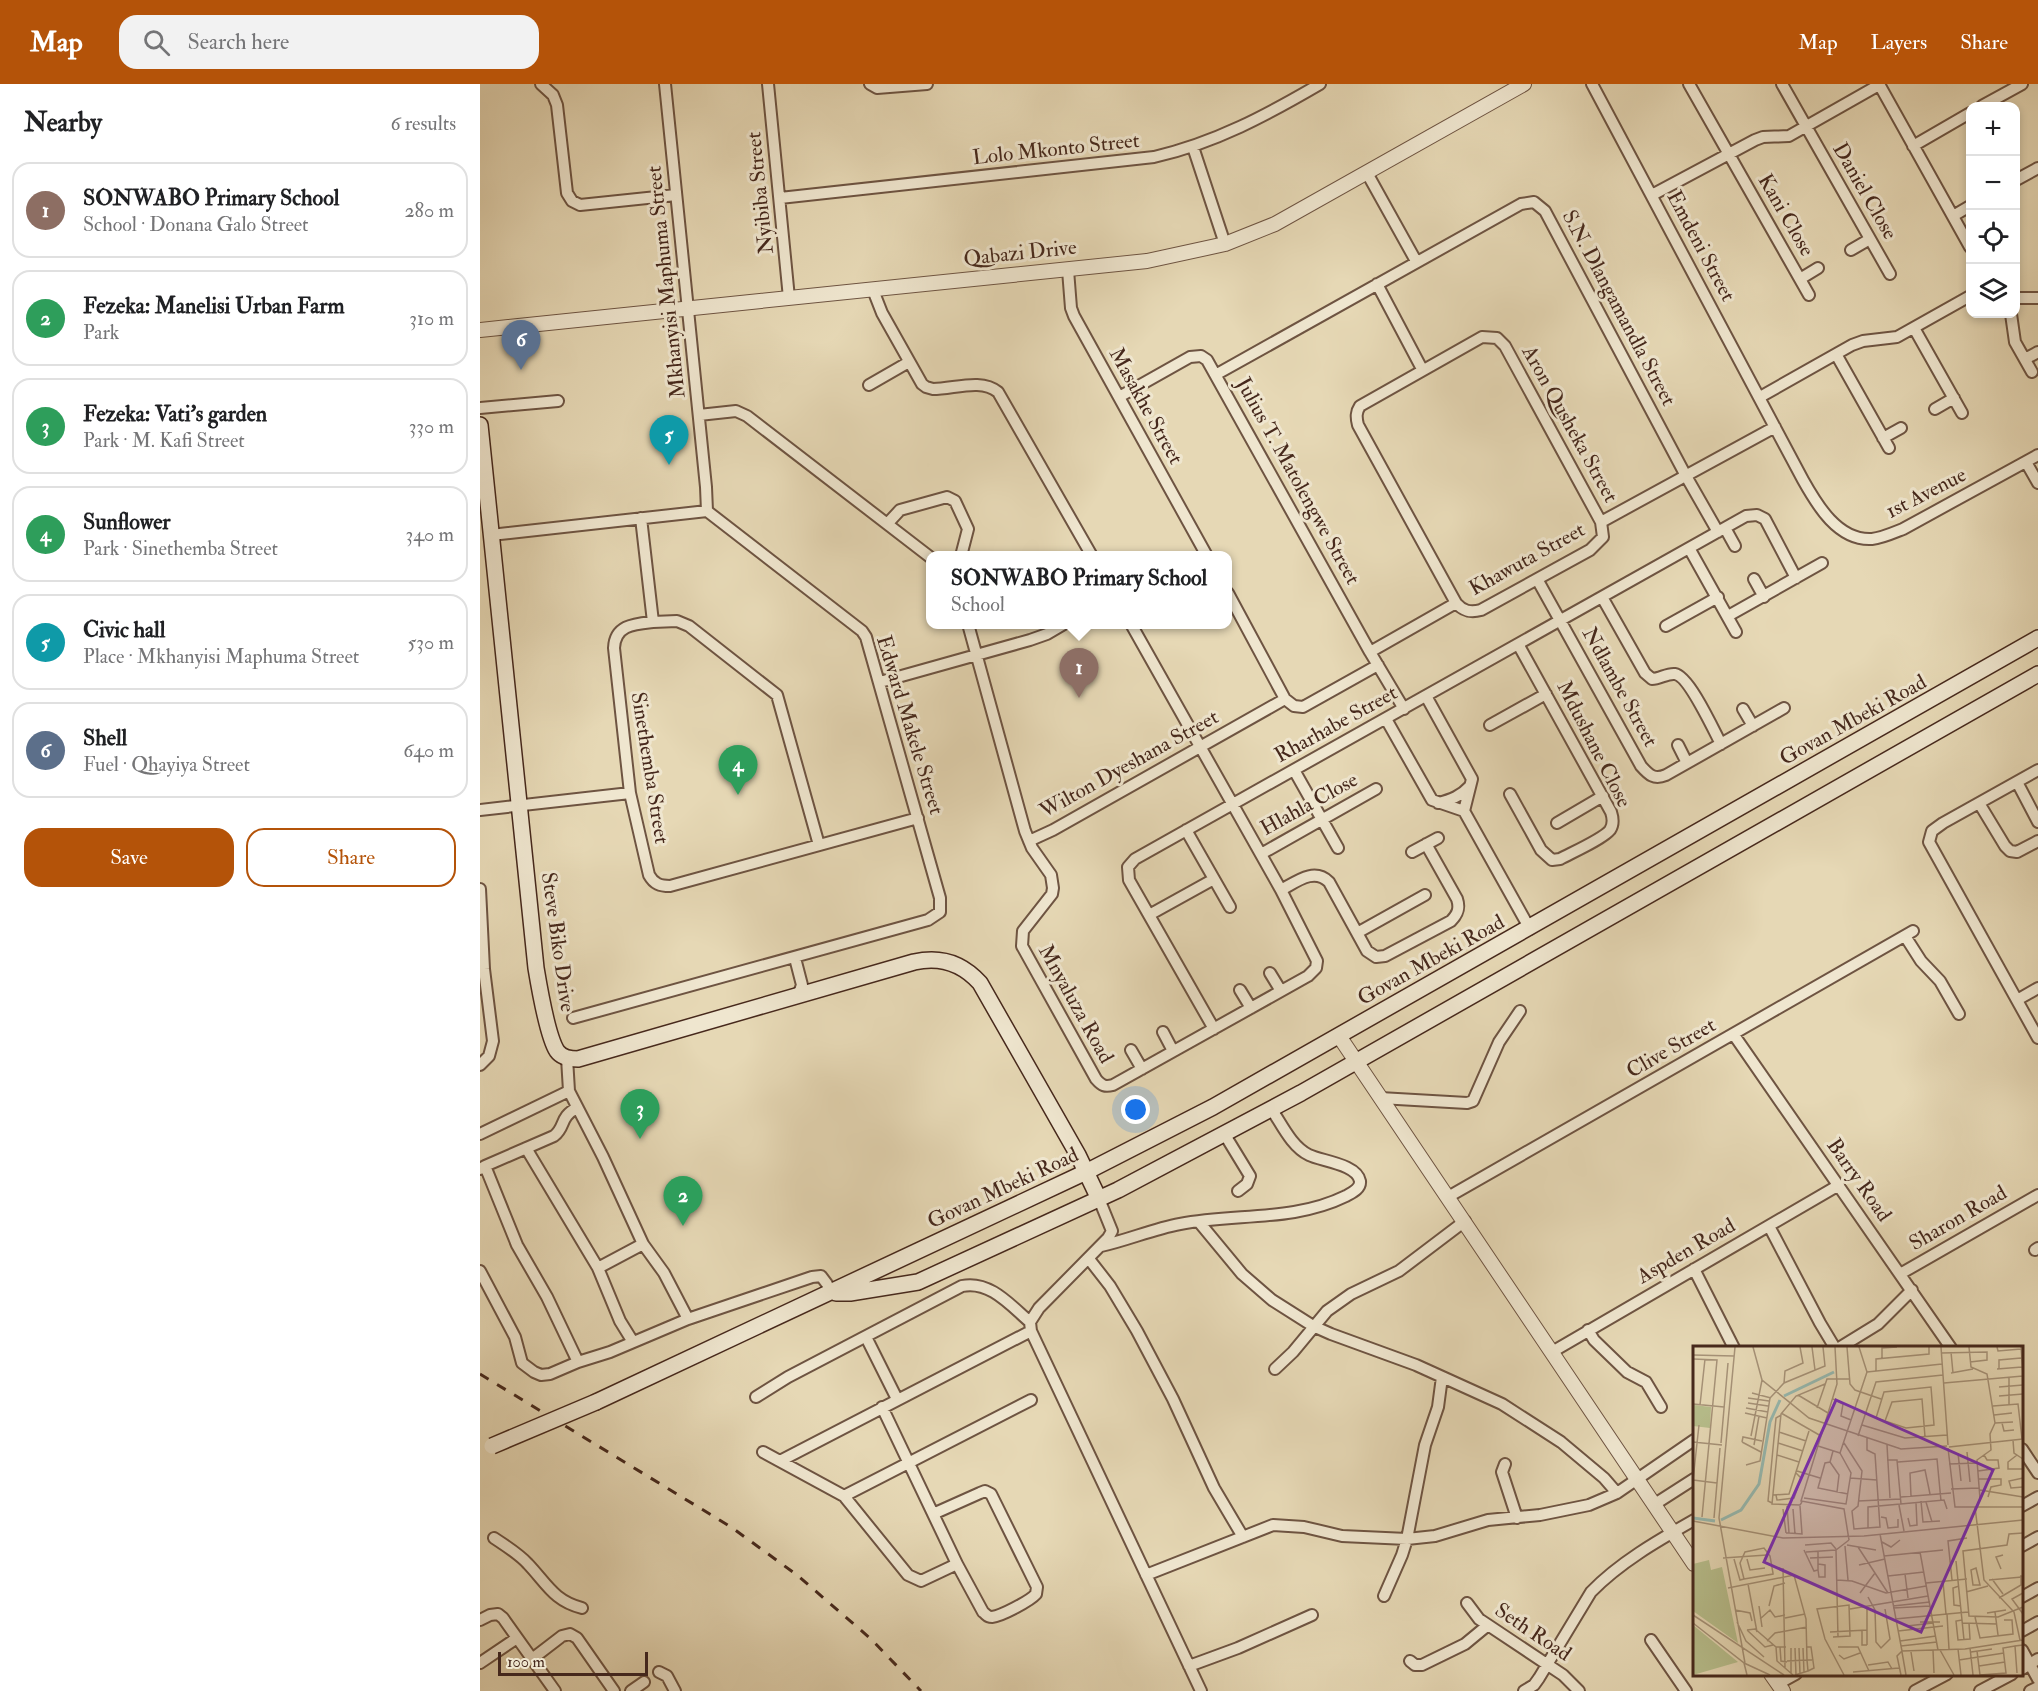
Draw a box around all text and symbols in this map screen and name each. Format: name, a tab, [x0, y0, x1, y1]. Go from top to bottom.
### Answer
search box	[119, 15, 539, 69]
text: Map	[30, 25, 83, 60]
icon: search	[140, 26, 173, 59]
text: Search here	[188, 28, 289, 56]
text: Map	[1798, 29, 1838, 56]
text: Layers	[1871, 29, 1927, 56]
text: Share	[1960, 29, 2008, 56]
map controls	[1966, 102, 2020, 318]
button: +	[1966, 102, 2020, 156]
text: Nearby	[24, 107, 102, 139]
text: 6 results	[390, 111, 456, 136]
street label: Lolo Mkonto Street	[971, 127, 1141, 171]
street label: Nyibiba Street	[740, 130, 780, 255]
street label: Daniel Close	[1826, 138, 1904, 244]
button: −	[1966, 156, 2020, 210]
street label: Mkhanyisi Maphuma Street	[640, 164, 692, 400]
street label: Kani Close	[1752, 169, 1821, 261]
text: SONWABO Primary School	[83, 184, 339, 212]
street label: Emdeni Street	[1660, 186, 1742, 306]
text: 1	[42, 198, 49, 223]
text: 280 m	[404, 198, 454, 223]
street label: S.N. Dlangamandla Street	[1556, 205, 1682, 411]
button: locate	[1966, 210, 2020, 264]
text: School · Donana Galo Street	[83, 212, 309, 237]
street label: Qabazi Drive	[962, 234, 1078, 272]
button: layers	[1966, 264, 2020, 318]
text: Fezeka: Manelisi Urban Farm	[83, 292, 344, 320]
text: 2	[40, 306, 51, 331]
text: 310 m	[409, 306, 454, 331]
text: Park	[83, 320, 119, 345]
pin: 6	[502, 320, 540, 370]
street label: Aron Qusheka Street	[1515, 340, 1624, 507]
street label: Masakhe Street	[1103, 343, 1189, 469]
street label: Julius T. Matolengwe Street	[1229, 372, 1366, 590]
text: Fezeka: Vati's garden	[83, 400, 267, 428]
text: 3	[42, 414, 49, 439]
text: 330 m	[409, 414, 454, 439]
pin: 5	[650, 416, 688, 465]
text: Park · M. Kafi Street	[83, 428, 245, 453]
street label: 1st Avenue	[1881, 461, 1971, 525]
text: Sunflower	[83, 508, 171, 536]
street label: Khawuta Street	[1464, 516, 1590, 602]
text: 4	[40, 522, 51, 547]
text: 340 m	[406, 522, 454, 547]
text: Park · Sinethemba Street	[83, 536, 278, 561]
popup	[926, 551, 1232, 629]
text: SONWABO Primary School	[951, 564, 1207, 592]
text: School	[951, 592, 1005, 617]
text: Civic hall	[83, 616, 165, 644]
street label: Ndlambe Street	[1576, 622, 1664, 752]
text: 5	[41, 630, 50, 655]
text: 530 m	[408, 630, 454, 655]
street label: Edward Makele Street	[870, 632, 950, 818]
text: Place · Mkhanyisi Maphuma Street	[83, 644, 359, 669]
pin: 1	[1060, 648, 1098, 698]
street label: Govan Mbeki Road	[1775, 668, 1932, 772]
street label: Mdushane Close	[1550, 676, 1638, 812]
street label: Rharhabe Street	[1270, 679, 1402, 769]
street label: Sinethemba Street	[625, 690, 675, 846]
street label: Wilton Dyeshana Street	[1034, 703, 1223, 825]
text: Shell	[83, 724, 127, 752]
text: 6	[40, 738, 51, 763]
text: 640 m	[403, 738, 454, 763]
pin: 4	[718, 746, 758, 795]
text: Fuel · Qhayiya Street	[83, 752, 250, 777]
street label: Hlahla Close	[1255, 766, 1363, 842]
button: Save	[24, 828, 234, 887]
button: Share	[246, 828, 456, 887]
street label: Steve Biko Drive	[535, 870, 581, 1014]
street label: Govan Mbeki Road	[1353, 908, 1510, 1012]
street label: Mnyaluza Road	[1032, 940, 1120, 1069]
street label: Clive Street	[1621, 1011, 1721, 1084]
pin: 3	[620, 1090, 660, 1139]
your location	[1121, 1095, 1150, 1124]
street label: Barry Road	[1821, 1133, 1898, 1227]
street label: Govan Mbeki Road	[923, 1141, 1084, 1235]
pin: 2	[664, 1176, 702, 1226]
street label: Sharon Road	[1904, 1179, 2012, 1257]
street label: Aspden Road	[1631, 1212, 1741, 1291]
inset map	[1693, 1346, 2023, 1676]
street label: Seth Road	[1490, 1597, 1577, 1668]
scale bar	[498, 1649, 648, 1676]
text: 100 m	[507, 1652, 545, 1672]

